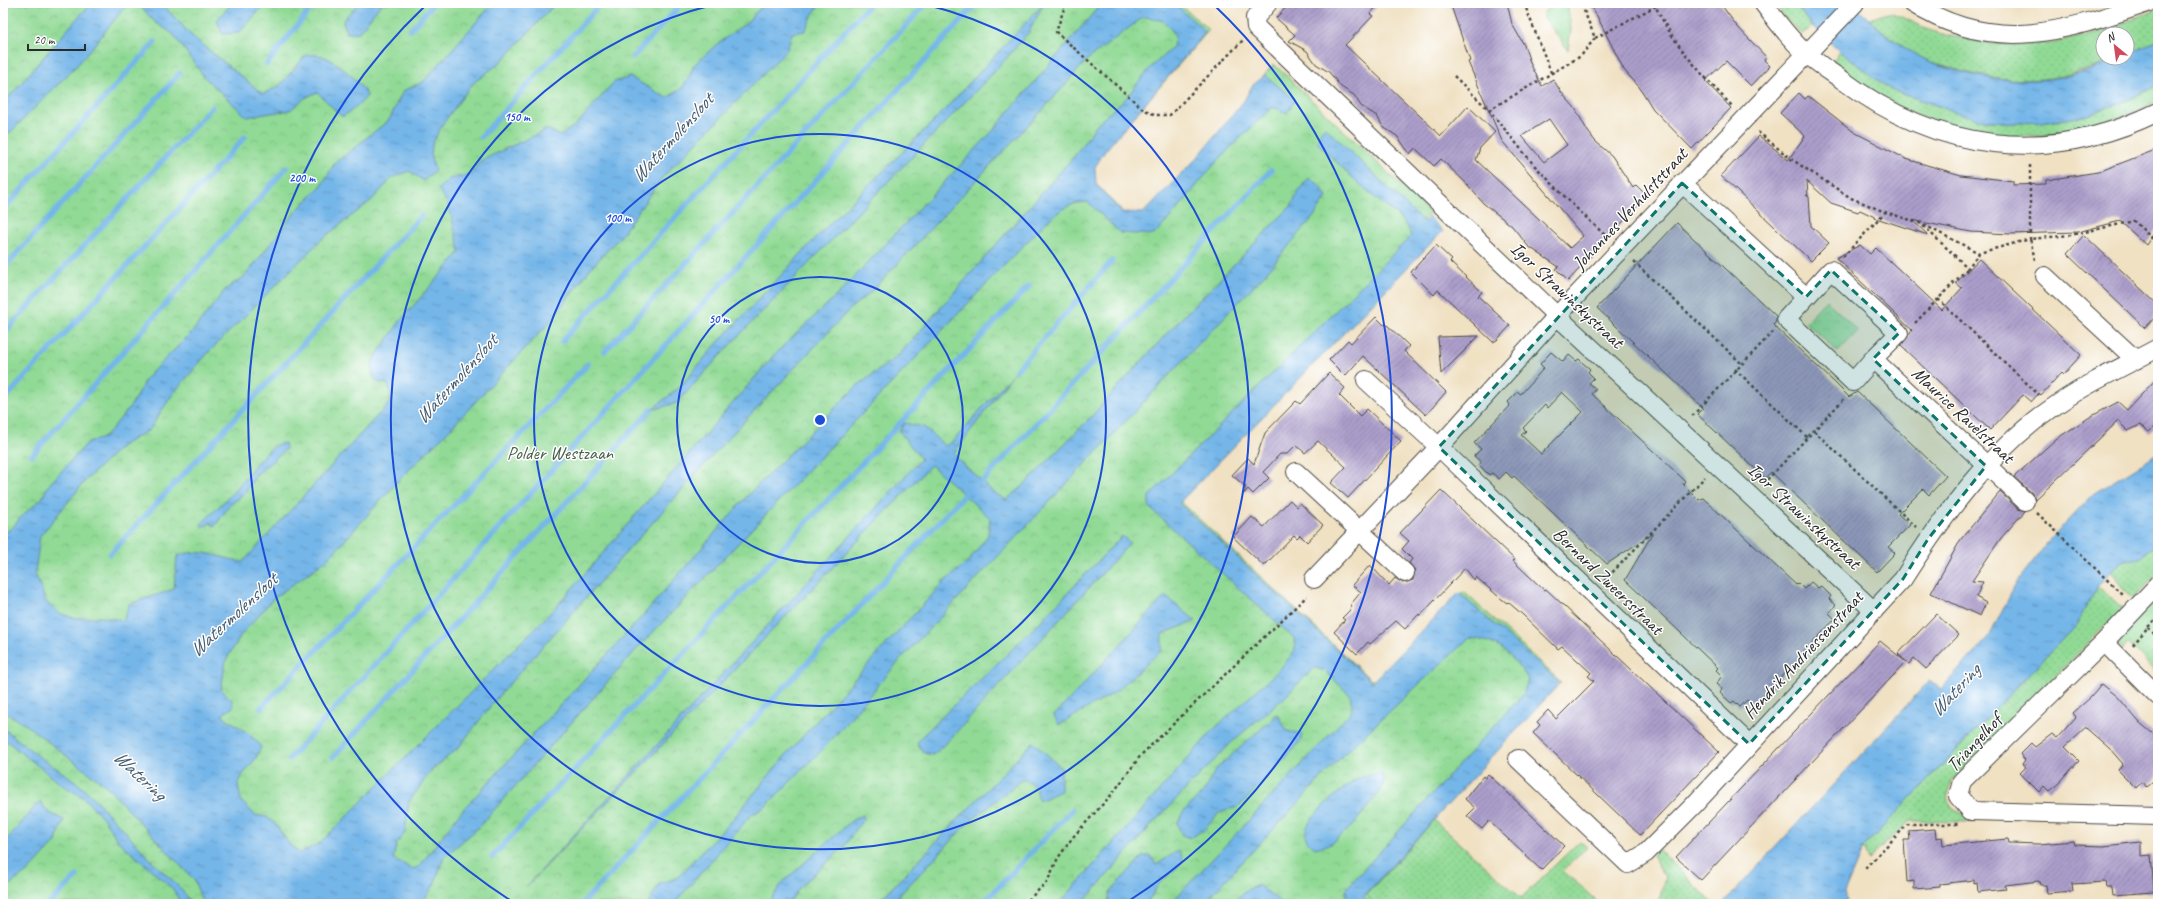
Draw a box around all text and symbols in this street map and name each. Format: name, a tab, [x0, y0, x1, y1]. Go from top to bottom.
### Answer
scale bar	[28, 26, 85, 52]
north arrow	[2095, 26, 2135, 66]
text: N	[2104, 28, 2118, 45]
text: 20 m	[34, 32, 56, 48]
water label: Watermolensloot	[625, 85, 722, 188]
text: 150 m	[504, 109, 531, 125]
street label: Johannes Verhulststraat	[1567, 142, 1694, 276]
text: 200 m	[289, 170, 316, 186]
text: 100 m	[605, 210, 632, 226]
street label: Igor Strawinskystraat	[1505, 236, 1630, 355]
text: 50 m	[709, 311, 730, 327]
water label: Watermolensloot	[409, 326, 506, 429]
street label: Maurice Ravèlstraat	[1907, 361, 2021, 470]
centre of rings	[813, 413, 827, 427]
park label: Polder Westzaan	[507, 441, 614, 465]
street label: Igor Strawinskystraat	[1742, 457, 1867, 576]
street label: Bernard Zweersstraat	[1548, 522, 1670, 641]
water label: Watermolensloot	[184, 565, 286, 662]
street label: Hendrik Andriessenstraat	[1737, 585, 1870, 724]
water label: Watering	[1924, 656, 1988, 722]
street label: Triangelhof	[1941, 706, 2010, 777]
water label: Watering	[108, 744, 174, 808]

